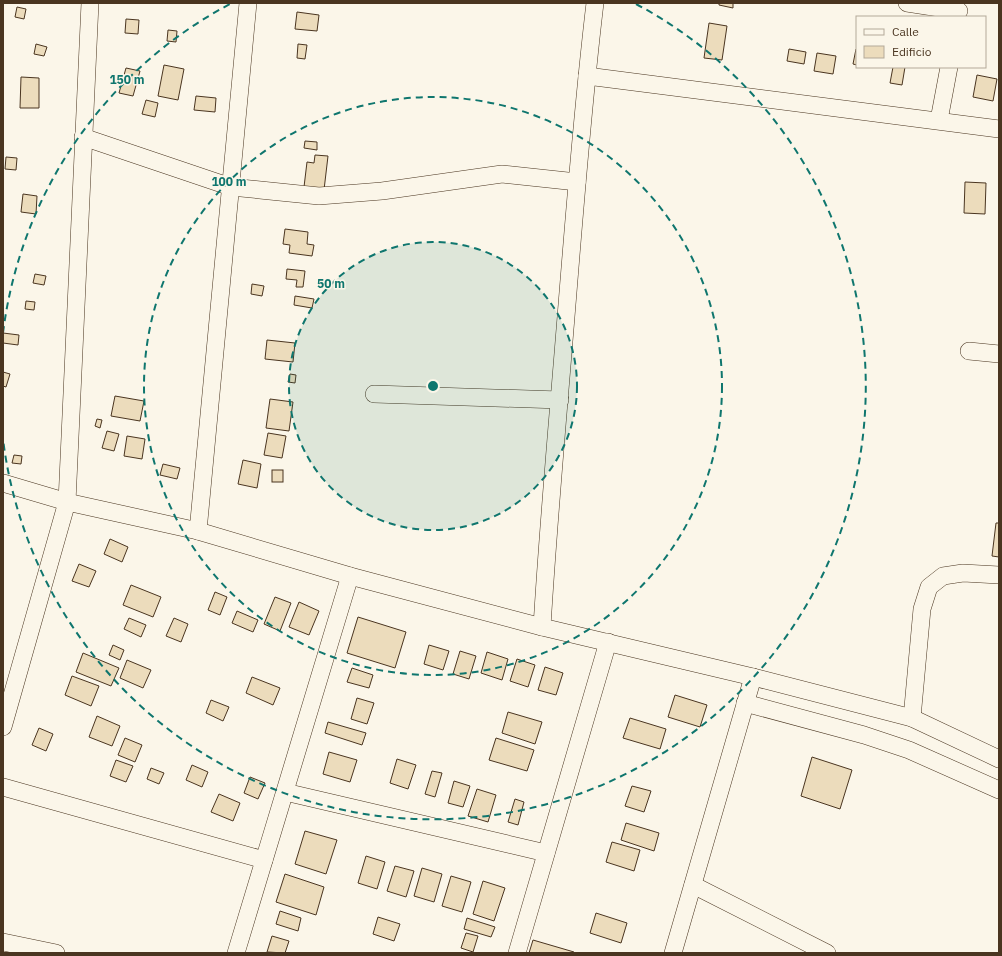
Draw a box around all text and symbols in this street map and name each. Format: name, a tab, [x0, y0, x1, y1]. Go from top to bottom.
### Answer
legend	[856, 16, 986, 68]
text: Calle	[892, 24, 919, 39]
text: Edificio	[892, 44, 932, 59]
text: 150 m	[109, 72, 145, 87]
text: 100 m	[211, 174, 247, 189]
text: 50 m	[317, 276, 345, 291]
centre of rings	[426, 379, 440, 393]

